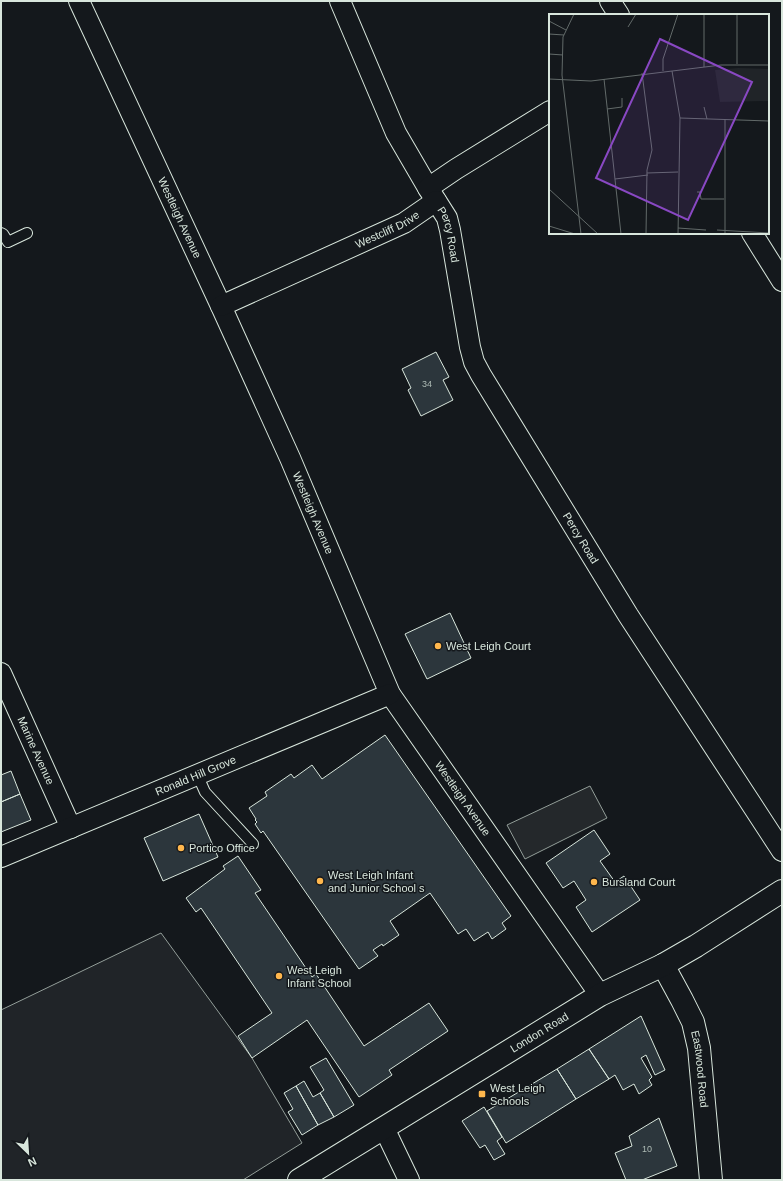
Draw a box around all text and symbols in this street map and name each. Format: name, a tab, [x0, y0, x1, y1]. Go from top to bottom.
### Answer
inset map	[549, 14, 769, 234]
street label: Westleigh Avenue	[156, 175, 204, 260]
street label: Percy Road	[435, 204, 461, 263]
street label: Westcliff Drive	[353, 208, 421, 250]
house number: 34	[422, 379, 432, 389]
street label: Westleigh Avenue	[291, 470, 336, 556]
street label: Percy Road	[561, 510, 601, 566]
place label: West Leigh Court	[446, 640, 531, 652]
marker: West Leigh Court	[433, 641, 443, 651]
street label: Marine Avenue	[15, 715, 57, 786]
street label: Ronald Hill Grove	[153, 753, 238, 798]
street label: Westleigh Avenue	[433, 759, 493, 838]
place label: Portico Office	[189, 842, 255, 854]
marker: Portico Office	[176, 843, 186, 853]
place label: West Leigh Infant and Junior School s	[328, 869, 425, 894]
marker: West Leigh Infant and Junior School s	[315, 876, 325, 886]
place label: Bursland Court	[602, 876, 675, 888]
marker: Bursland Court	[589, 877, 599, 887]
place label: West Leigh Infant School	[287, 964, 351, 989]
marker: West Leigh Infant School	[274, 971, 284, 981]
street label: London Road	[508, 1010, 571, 1055]
street label: Eastwood Road	[689, 1029, 710, 1108]
place label: West Leigh Schools	[490, 1082, 545, 1107]
marker: West Leigh Schools	[477, 1089, 487, 1099]
north arrow	[8, 1133, 48, 1173]
house number: 10	[642, 1144, 652, 1154]
text: N	[26, 1155, 38, 1169]

